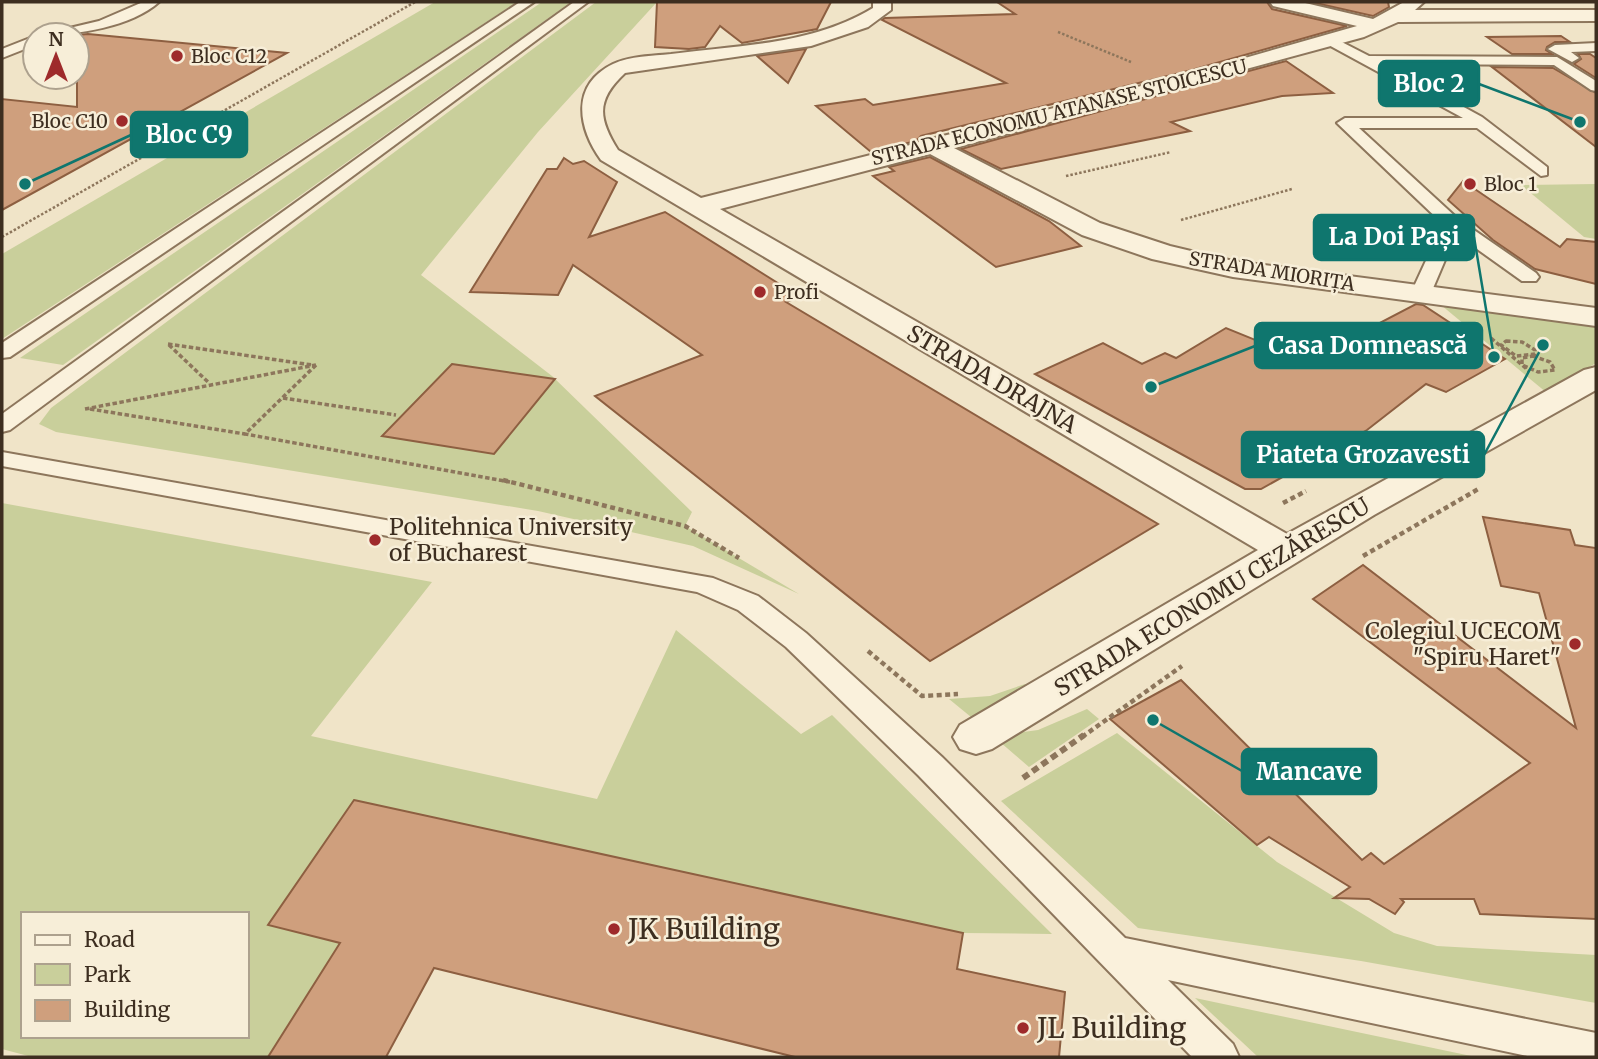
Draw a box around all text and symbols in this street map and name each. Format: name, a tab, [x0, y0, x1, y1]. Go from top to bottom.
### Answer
north arrow	[21, 21, 91, 91]
text: N	[48, 27, 64, 51]
place label: Bloc C12	[191, 44, 267, 68]
marker: Bloc C12	[169, 48, 185, 64]
street label: STRADA ECONOMU ATANASE STOICESCU	[869, 54, 1249, 170]
callout: Bloc 2	[1379, 61, 1479, 106]
text: Bloc 2	[1393, 68, 1465, 99]
place label: Bloc C10	[31, 109, 108, 133]
callout: Bloc C9	[131, 112, 247, 157]
marker: Bloc C10	[114, 113, 130, 129]
text: Bloc C9	[145, 119, 233, 150]
place label: Bloc 1	[1484, 172, 1537, 196]
marker: Bloc 1	[1462, 176, 1478, 192]
callout: La Doi Pași	[1314, 215, 1474, 260]
text: La Doi Pași	[1328, 221, 1460, 252]
street label: STRADA MIORIȚA	[1187, 246, 1357, 297]
place label: Profi	[774, 280, 819, 304]
marker: Profi	[752, 284, 768, 300]
street label: STRADA DRAJNA	[902, 318, 1083, 439]
callout: Casa Domnească	[1255, 323, 1482, 368]
text: Casa Domnească	[1268, 330, 1468, 361]
callout: Piateta Grozavesti	[1242, 432, 1484, 477]
text: Piateta Grozavesti	[1256, 439, 1470, 470]
street label: STRADA ECONOMU CEZĂRESCU	[1049, 491, 1375, 702]
place label: Politehnica University of Bucharest	[389, 512, 633, 567]
marker: Politehnica University of Bucharest	[367, 532, 383, 548]
place label: Colegiul UCECOM "Spiru Haret"	[1365, 616, 1561, 671]
marker: Colegiul UCECOM "Spiru Haret"	[1567, 636, 1583, 652]
callout: Mancave	[1242, 749, 1376, 794]
text: Mancave	[1256, 756, 1362, 787]
place label: JK Building	[627, 911, 780, 947]
legend	[21, 912, 248, 1038]
marker: JK Building	[606, 921, 622, 937]
text: Road	[84, 926, 135, 953]
text: Park	[84, 961, 131, 988]
text: Building	[84, 996, 171, 1023]
place label: JL Building	[1036, 1010, 1186, 1046]
marker: JL Building	[1015, 1020, 1031, 1036]

